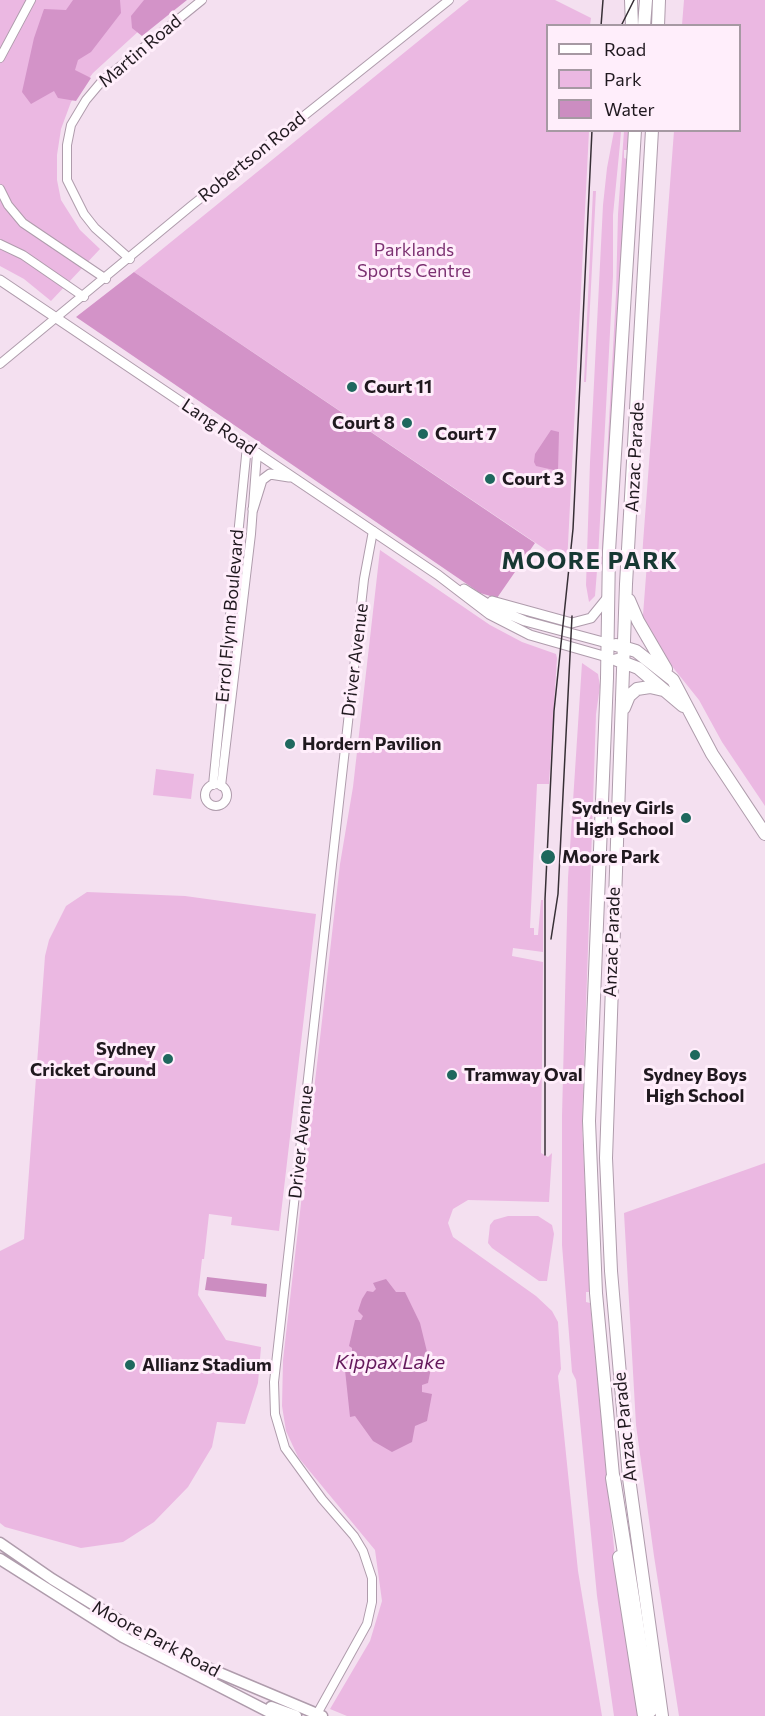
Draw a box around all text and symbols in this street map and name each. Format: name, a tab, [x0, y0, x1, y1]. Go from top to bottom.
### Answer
street label: Martin Road	[94, 10, 186, 92]
legend	[546, 24, 741, 132]
text: Road	[604, 38, 646, 60]
text: Park	[604, 68, 642, 90]
text: Water	[604, 98, 655, 120]
street label: Robertson Road	[194, 107, 310, 207]
park label: Parklands Sports Centre	[357, 239, 471, 282]
place label: Court 11	[364, 376, 432, 398]
marker: Court 11	[345, 380, 359, 394]
street label: Lang Road	[178, 394, 260, 460]
street label: Anzac Parade	[621, 401, 649, 513]
place label: Court 8	[332, 412, 395, 434]
marker: Court 8	[400, 416, 414, 430]
place label: Court 7	[435, 423, 497, 445]
marker: Court 7	[416, 427, 430, 441]
place label: Court 3	[502, 468, 564, 490]
marker: Court 3	[483, 472, 497, 486]
street label: Errol Flynn Boulevard	[212, 528, 248, 704]
district label: MOORE PARK	[501, 547, 679, 575]
street label: Driver Avenue	[337, 602, 373, 718]
place label: Hordern Pavilion	[302, 733, 442, 755]
marker: Hordern Pavilion	[283, 737, 297, 751]
place label: Sydney Girls High School	[572, 797, 674, 840]
marker: Sydney Girls High School	[679, 811, 693, 825]
place label: Moore Park	[562, 846, 660, 868]
marker: Moore Park	[539, 848, 557, 866]
street label: Anzac Parade	[599, 886, 625, 998]
place label: Sydney Cricket Ground	[30, 1038, 156, 1080]
marker: Sydney Boys High School	[688, 1048, 702, 1062]
marker: Sydney Cricket Ground	[161, 1052, 175, 1066]
place label: Tramway Oval	[464, 1064, 583, 1086]
place label: Sydney Boys High School	[643, 1064, 747, 1106]
marker: Tramway Oval	[445, 1068, 459, 1082]
street label: Driver Avenue	[284, 1084, 318, 1200]
water label: Kippax Lake	[335, 1350, 445, 1374]
place label: Allianz Stadium	[142, 1354, 272, 1376]
marker: Allianz Stadium	[123, 1358, 137, 1372]
street label: Anzac Parade	[608, 1371, 642, 1483]
street label: Moore Park Road	[88, 1596, 224, 1682]

